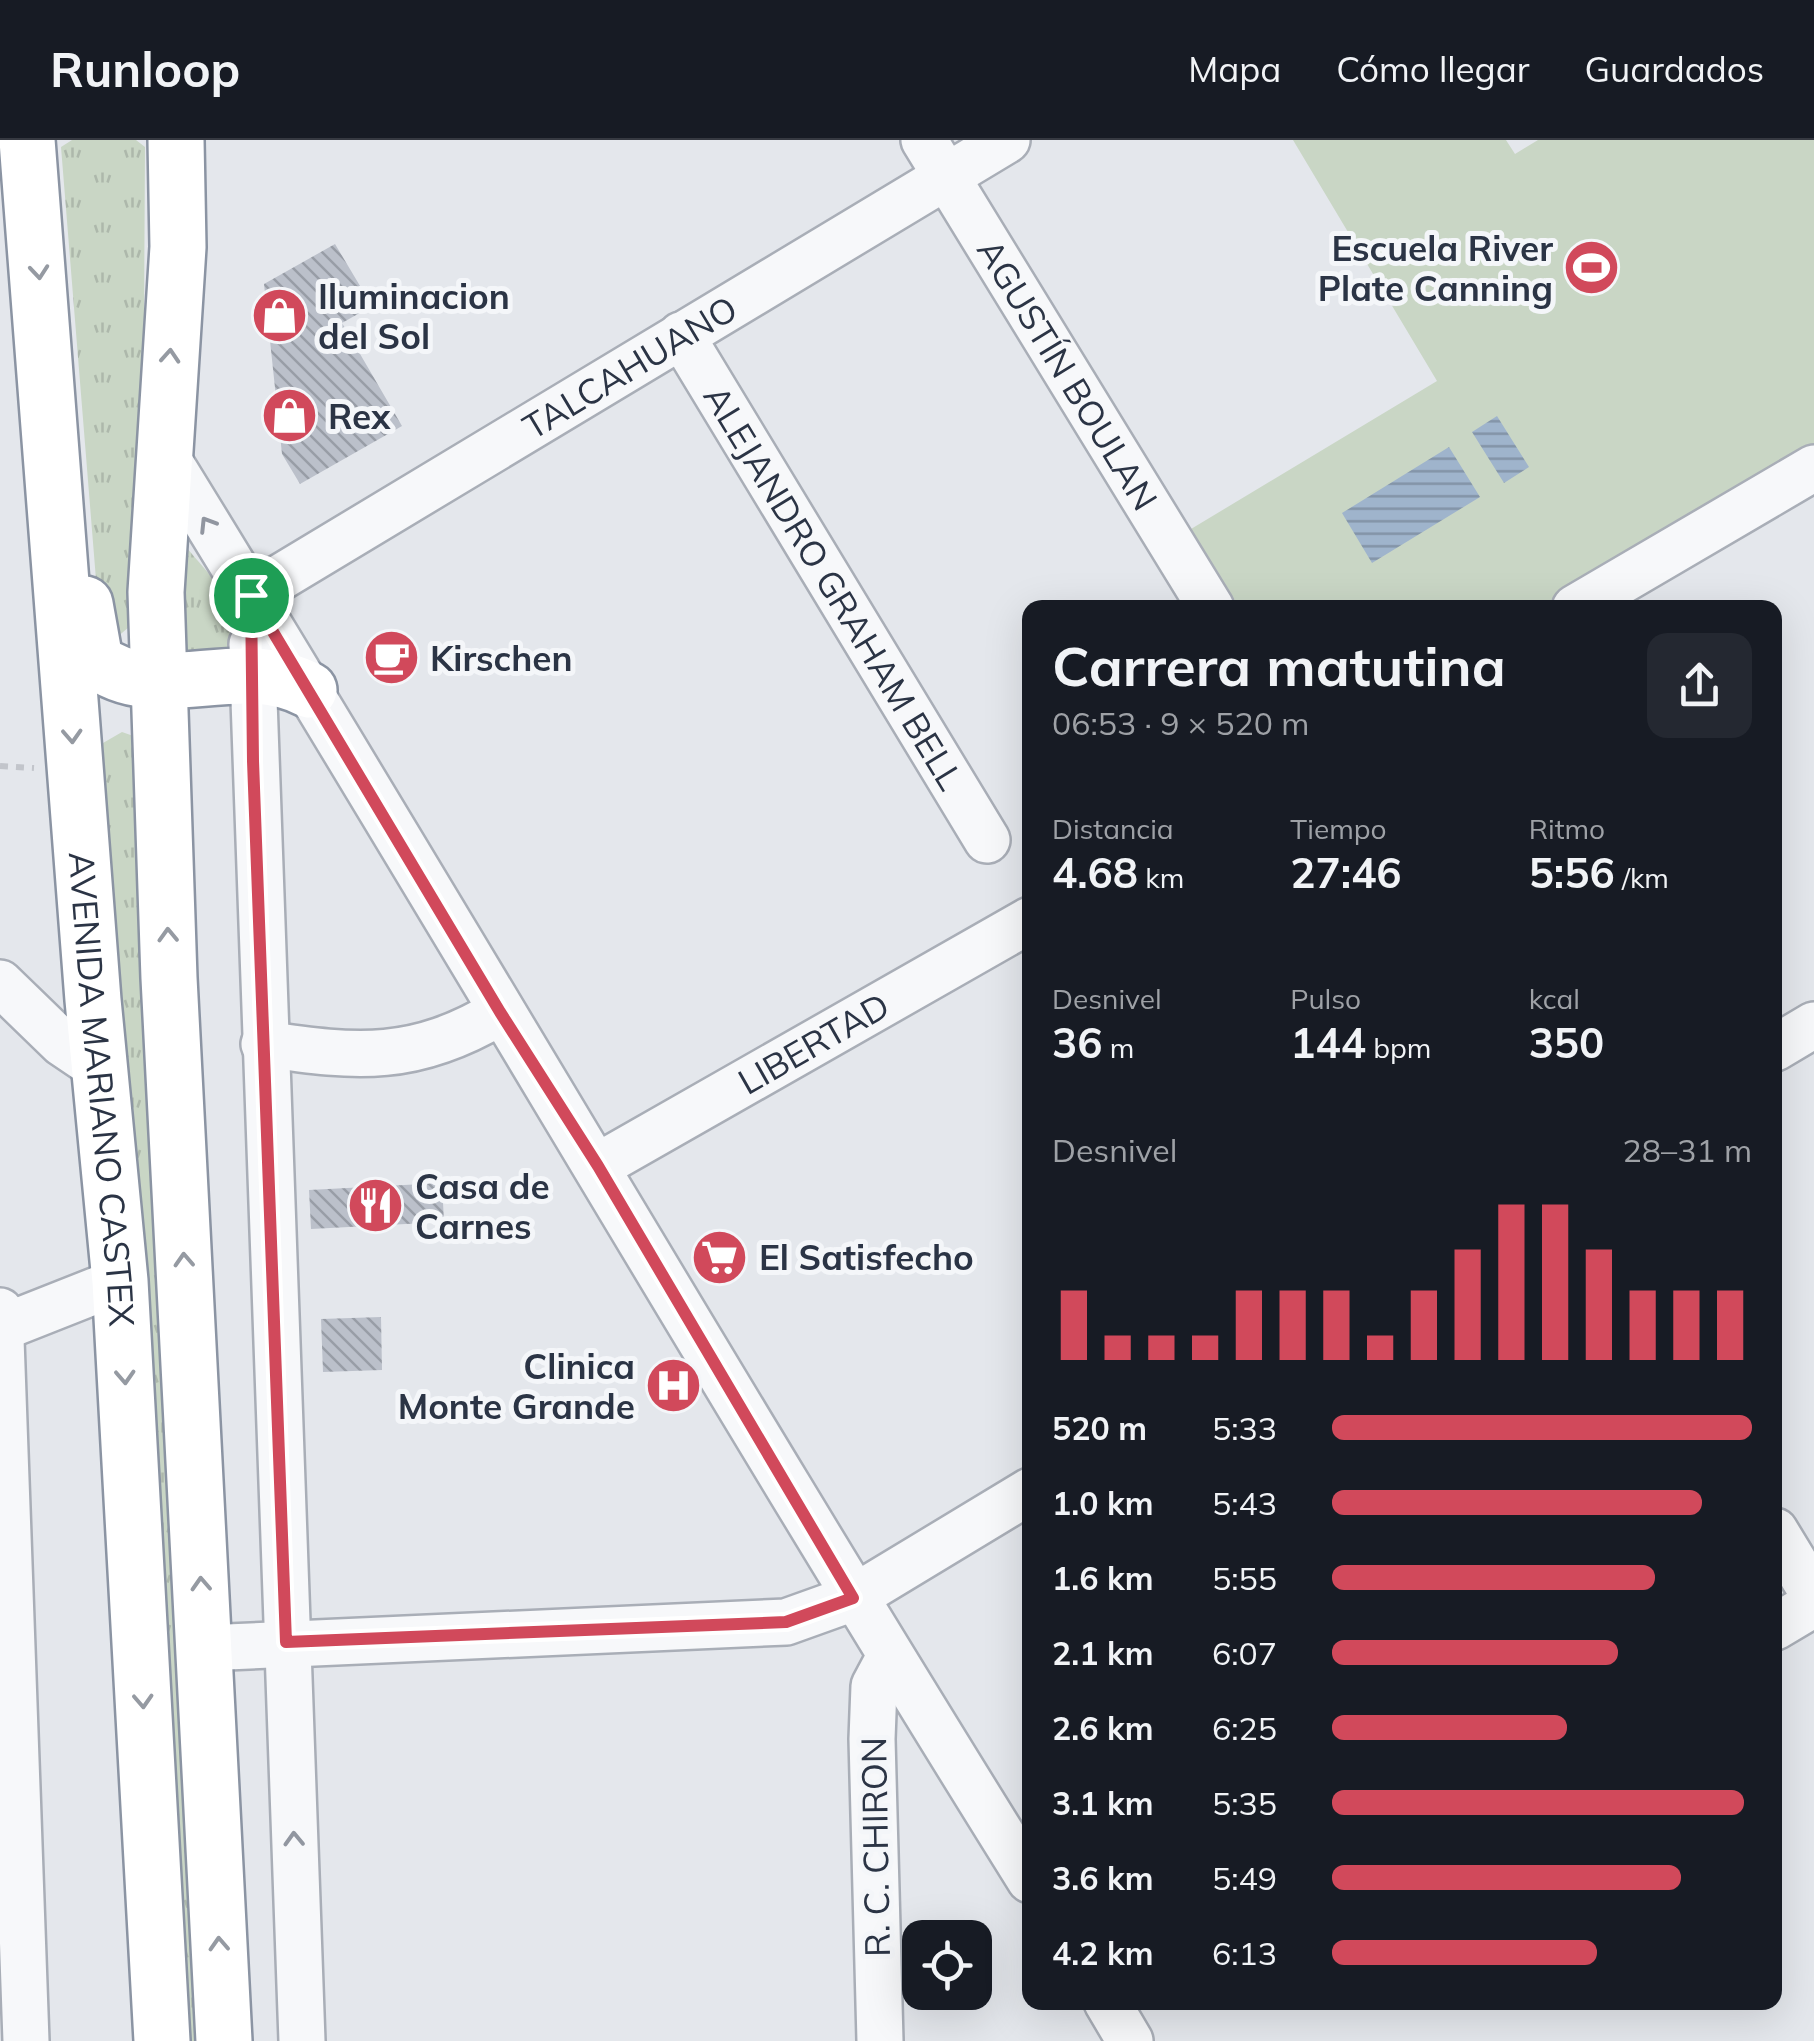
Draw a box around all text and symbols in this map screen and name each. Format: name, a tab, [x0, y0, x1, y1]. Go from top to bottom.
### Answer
text: Runloop	[50, 39, 240, 99]
text: Mapa	[1188, 47, 1281, 91]
text: Cómo llegar	[1336, 47, 1529, 91]
text: Guardados	[1584, 47, 1764, 91]
place label: Escuela River Plate Canning	[1318, 226, 1553, 310]
street label: AGUSTÍN BOULAN	[968, 231, 1168, 518]
sports icon: Escuela River Plate Canning	[1562, 238, 1622, 298]
one-way arrow	[27, 264, 49, 280]
place label: Iluminacion del Sol	[318, 274, 510, 358]
shop icon: Iluminacion del Sol	[249, 286, 309, 346]
street label: TALCAHUANO	[515, 286, 745, 448]
one-way arrow	[159, 347, 181, 363]
street label: ALEJANDRO GRAHAM BELL	[695, 377, 973, 797]
shop icon: Rex	[259, 386, 319, 446]
place label: Rex	[328, 394, 391, 438]
one-way arrow	[201, 517, 220, 535]
pin	[209, 553, 294, 638]
icon: arrive	[224, 568, 279, 623]
cafe icon: Kirschen	[361, 628, 421, 688]
text: Carrera matutina	[1052, 631, 1506, 700]
button: share	[1647, 633, 1752, 738]
place label: Kirschen	[430, 636, 573, 680]
text: 06:53 · 9 × 520 m	[1052, 703, 1309, 743]
one-way arrow	[62, 728, 83, 744]
text: Distancia	[1052, 811, 1174, 846]
text: Tiempo	[1290, 811, 1387, 846]
text: Ritmo	[1529, 811, 1605, 846]
text: 4.68	[1052, 846, 1138, 899]
text: 27:46	[1290, 846, 1402, 899]
text: 5:56	[1529, 846, 1615, 899]
street label: AVENIDA MARIANO CASTEX	[60, 850, 144, 1328]
text: km	[1138, 860, 1184, 895]
text: /km	[1615, 860, 1669, 895]
one-way arrow	[157, 926, 178, 942]
text: Desnivel	[1052, 981, 1162, 1016]
text: Pulso	[1290, 981, 1361, 1016]
text: kcal	[1529, 981, 1580, 1016]
street label: LIBERTAD	[730, 983, 897, 1104]
text: 36	[1052, 1016, 1102, 1069]
text: 144	[1290, 1016, 1366, 1069]
text: 350	[1529, 1016, 1604, 1069]
text: m	[1102, 1030, 1134, 1065]
text: bpm	[1366, 1030, 1431, 1065]
text: Desnivel	[1052, 1130, 1177, 1170]
text: 28–31 m	[1623, 1130, 1752, 1170]
place label: Casa de Carnes	[415, 1164, 550, 1248]
restaurant icon: Casa de Carnes	[346, 1176, 406, 1236]
supermarket icon: El Satisfecho	[690, 1227, 750, 1287]
place label: El Satisfecho	[759, 1235, 974, 1279]
one-way arrow	[174, 1251, 195, 1267]
place label: Clinica Monte Grande	[398, 1344, 635, 1428]
hospital icon: Clinica Monte Grande	[644, 1356, 704, 1416]
one-way arrow	[114, 1369, 135, 1385]
text: 520 m	[1052, 1408, 1147, 1448]
text: 5:33	[1212, 1408, 1277, 1448]
text: 1.0 km	[1052, 1483, 1154, 1523]
text: 5:43	[1212, 1483, 1277, 1523]
text: 1.6 km	[1052, 1558, 1154, 1598]
text: 5:55	[1212, 1558, 1277, 1598]
one-way arrow	[191, 1576, 212, 1592]
text: 2.1 km	[1052, 1633, 1154, 1673]
text: 6:07	[1212, 1633, 1277, 1673]
one-way arrow	[132, 1693, 153, 1709]
text: 2.6 km	[1052, 1708, 1154, 1748]
text: 6:25	[1212, 1708, 1277, 1748]
street label: R. C. CHIRON	[851, 1737, 899, 1957]
text: 3.1 km	[1052, 1783, 1154, 1823]
text: 5:35	[1212, 1783, 1277, 1823]
one-way arrow	[284, 1830, 305, 1846]
text: 3.6 km	[1052, 1858, 1154, 1898]
text: 5:49	[1212, 1858, 1277, 1898]
map controls	[902, 1920, 992, 2010]
button: locate	[902, 1920, 992, 2010]
text: 4.2 km	[1052, 1933, 1154, 1973]
text: 6:13	[1212, 1933, 1277, 1973]
one-way arrow	[209, 1935, 230, 1951]

